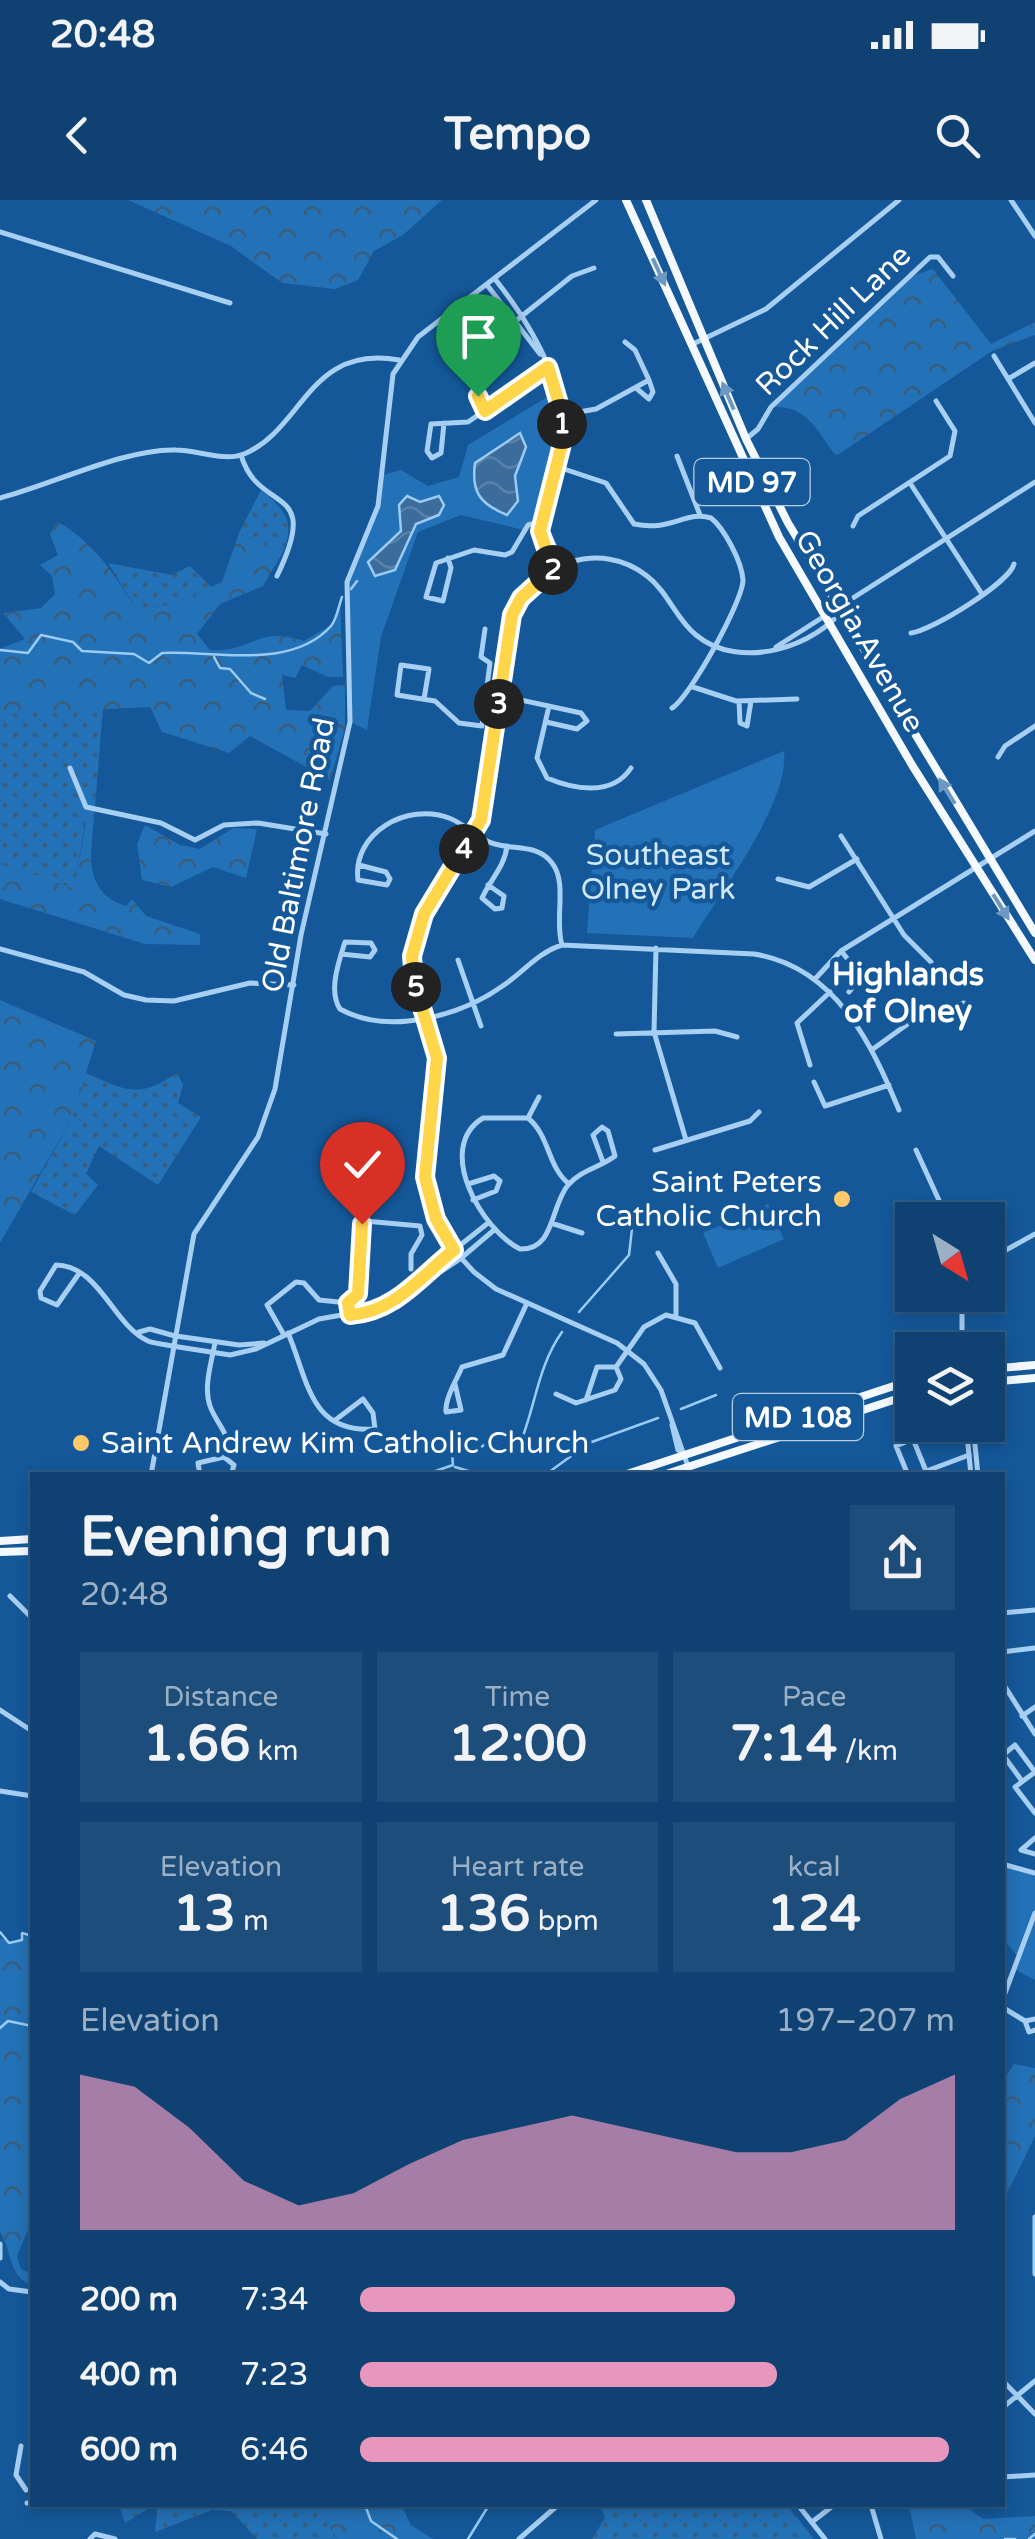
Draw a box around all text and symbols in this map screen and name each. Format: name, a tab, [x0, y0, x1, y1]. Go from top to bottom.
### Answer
text: 20:48	[50, 12, 155, 58]
icon: back	[50, 108, 105, 163]
text: Tempo	[444, 108, 591, 162]
icon: search	[930, 108, 985, 163]
street label: Rock Hill Lane	[748, 237, 919, 404]
one-way arrow	[651, 258, 668, 287]
pin	[436, 294, 521, 397]
icon: arrive	[451, 309, 506, 364]
one-way arrow	[719, 381, 735, 411]
pin: 1	[537, 399, 587, 449]
text: 1	[553, 407, 571, 441]
road number: MD 97	[694, 459, 810, 505]
street label: Georgia Avenue	[787, 524, 932, 739]
pin: 2	[528, 545, 578, 595]
text: 2	[544, 553, 562, 587]
pin: 3	[474, 679, 524, 729]
text: 3	[490, 687, 508, 721]
street label: Old Baltimore Road	[254, 714, 343, 996]
one-way arrow	[938, 777, 957, 804]
pin: 4	[439, 824, 489, 874]
text: 4	[455, 832, 473, 866]
park label: Southeast Olney Park	[581, 837, 735, 908]
one-way arrow	[991, 893, 1009, 921]
district label: Highlands of Olney	[832, 956, 984, 1031]
pin: 5	[391, 962, 441, 1012]
text: 5	[407, 970, 425, 1004]
pin	[320, 1122, 405, 1225]
icon: check	[335, 1137, 390, 1192]
place label: Saint Peters Catholic Church	[595, 1164, 822, 1235]
marker: Saint Peters Catholic Church	[831, 1188, 853, 1210]
north arrow	[895, 1202, 1005, 1312]
map controls	[895, 1202, 1005, 1442]
button: layers	[895, 1332, 1005, 1442]
road number: MD 108	[733, 1394, 863, 1440]
place label: Saint Andrew Kim Catholic Church	[101, 1425, 589, 1462]
marker: Saint Andrew Kim Catholic Church	[70, 1432, 92, 1454]
text: Evening run	[80, 1505, 392, 1571]
button: share	[850, 1505, 955, 1610]
text: 20:48	[80, 1576, 169, 1614]
text: Distance	[163, 1680, 278, 1714]
text: Time	[485, 1680, 550, 1714]
text: Pace	[782, 1680, 846, 1714]
text: 1.66	[143, 1714, 250, 1774]
text: 12:00	[448, 1714, 587, 1774]
text: 7:14	[730, 1714, 837, 1774]
text: km	[250, 1734, 299, 1768]
text: /km	[837, 1734, 898, 1768]
text: Elevation	[160, 1850, 282, 1884]
text: Heart rate	[451, 1850, 584, 1884]
text: kcal	[788, 1850, 840, 1884]
text: 13	[173, 1884, 236, 1944]
text: 136	[436, 1884, 530, 1944]
text: 124	[767, 1884, 861, 1944]
text: m	[236, 1904, 269, 1938]
text: bpm	[530, 1904, 599, 1938]
text: Elevation	[80, 2002, 220, 2040]
text: 197–207 m	[775, 2002, 955, 2040]
text: 200 m	[80, 2281, 178, 2319]
text: 7:34	[240, 2281, 309, 2319]
text: 400 m	[80, 2356, 178, 2394]
text: 7:23	[240, 2356, 309, 2394]
text: 600 m	[80, 2431, 178, 2469]
text: 6:46	[240, 2431, 309, 2469]

